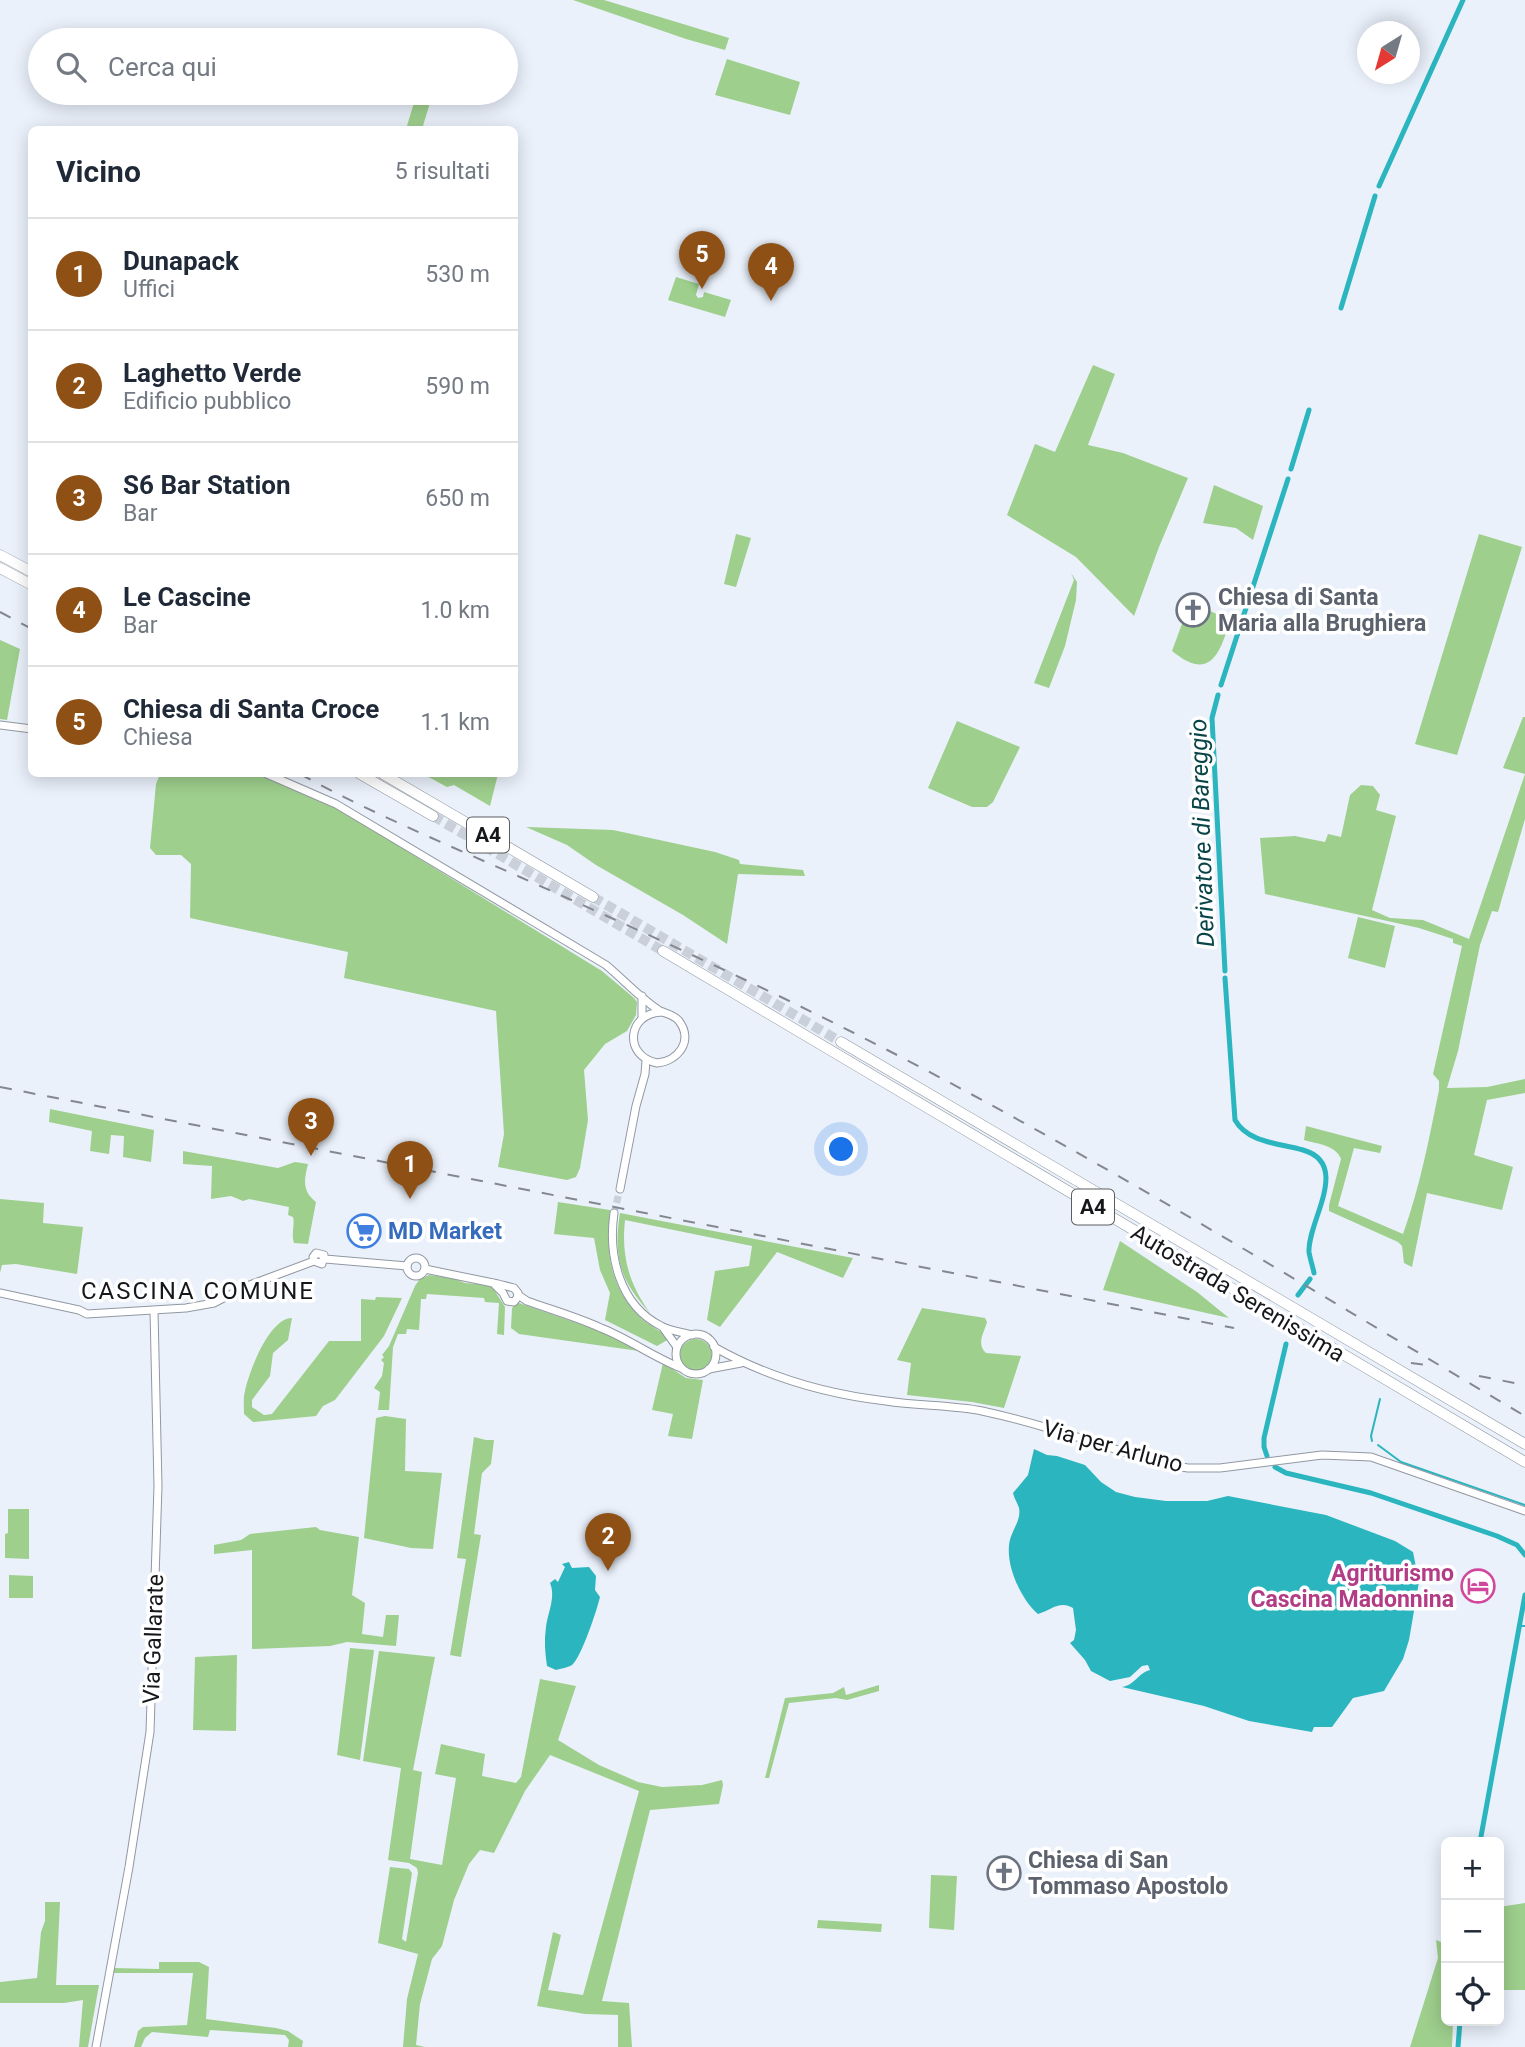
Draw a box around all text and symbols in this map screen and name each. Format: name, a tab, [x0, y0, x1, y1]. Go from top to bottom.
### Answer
north arrow	[1357, 21, 1420, 84]
search box	[28, 28, 518, 105]
icon: search	[52, 48, 90, 86]
text: Cerca qui	[108, 52, 217, 82]
text: Vicino	[56, 154, 141, 189]
text: 5 risultati	[395, 158, 490, 185]
pin: 5	[679, 231, 725, 289]
pin: 4	[748, 243, 794, 301]
text: Dunapack	[123, 246, 239, 276]
text: 1	[72, 261, 86, 288]
text: 530 m	[425, 261, 490, 288]
text: Uffici	[123, 276, 175, 303]
text: Laghetto Verde	[123, 358, 301, 388]
text: 2	[72, 373, 86, 400]
text: 590 m	[425, 373, 490, 400]
text: Edificio pubblico	[123, 388, 291, 415]
text: S6 Bar Station	[123, 470, 291, 500]
text: 3	[72, 485, 86, 512]
text: 650 m	[425, 485, 490, 512]
text: Bar	[123, 500, 158, 527]
text: Le Cascine	[123, 582, 251, 612]
place label: Chiesa di Santa Maria alla Brughiera	[1218, 584, 1426, 637]
church icon: Chiesa di Santa Maria alla Brughiera	[1174, 591, 1212, 629]
text: 4	[72, 597, 86, 624]
text: 1.0 km	[421, 597, 490, 624]
text: Bar	[123, 612, 158, 639]
text: Chiesa di Santa Croce	[123, 694, 379, 724]
text: 5	[72, 709, 86, 736]
text: 1.1 km	[421, 709, 490, 736]
water label: Derivatore di Bareggio	[1184, 718, 1220, 948]
text: Chiesa	[123, 724, 193, 751]
road number: A4	[467, 818, 509, 852]
pin: 3	[288, 1098, 334, 1156]
your location	[824, 1132, 858, 1166]
pin: 1	[387, 1141, 433, 1199]
road number: A4	[1072, 1190, 1114, 1224]
supermarket icon: MD Market	[345, 1212, 383, 1250]
place label: MD Market	[388, 1218, 502, 1245]
street label: Autostrada Serenissima	[1126, 1219, 1349, 1368]
district label: CASCINA COMUNE	[81, 1277, 315, 1305]
street label: Via per Arluno	[1040, 1415, 1186, 1478]
pin: 2	[585, 1513, 631, 1571]
place label: Agriturismo Cascina Madonnina	[1250, 1560, 1454, 1613]
hotel icon: Agriturismo Cascina Madonnina	[1459, 1567, 1497, 1605]
street label: Via Gallarate	[138, 1574, 169, 1704]
map controls	[1441, 1837, 1504, 2026]
button: +	[1441, 1837, 1504, 1900]
place label: Chiesa di San Tommaso Apostolo	[1028, 1847, 1228, 1900]
church icon: Chiesa di San Tommaso Apostolo	[985, 1854, 1023, 1892]
button: −	[1441, 1900, 1504, 1963]
button: locate	[1441, 1963, 1504, 2026]

